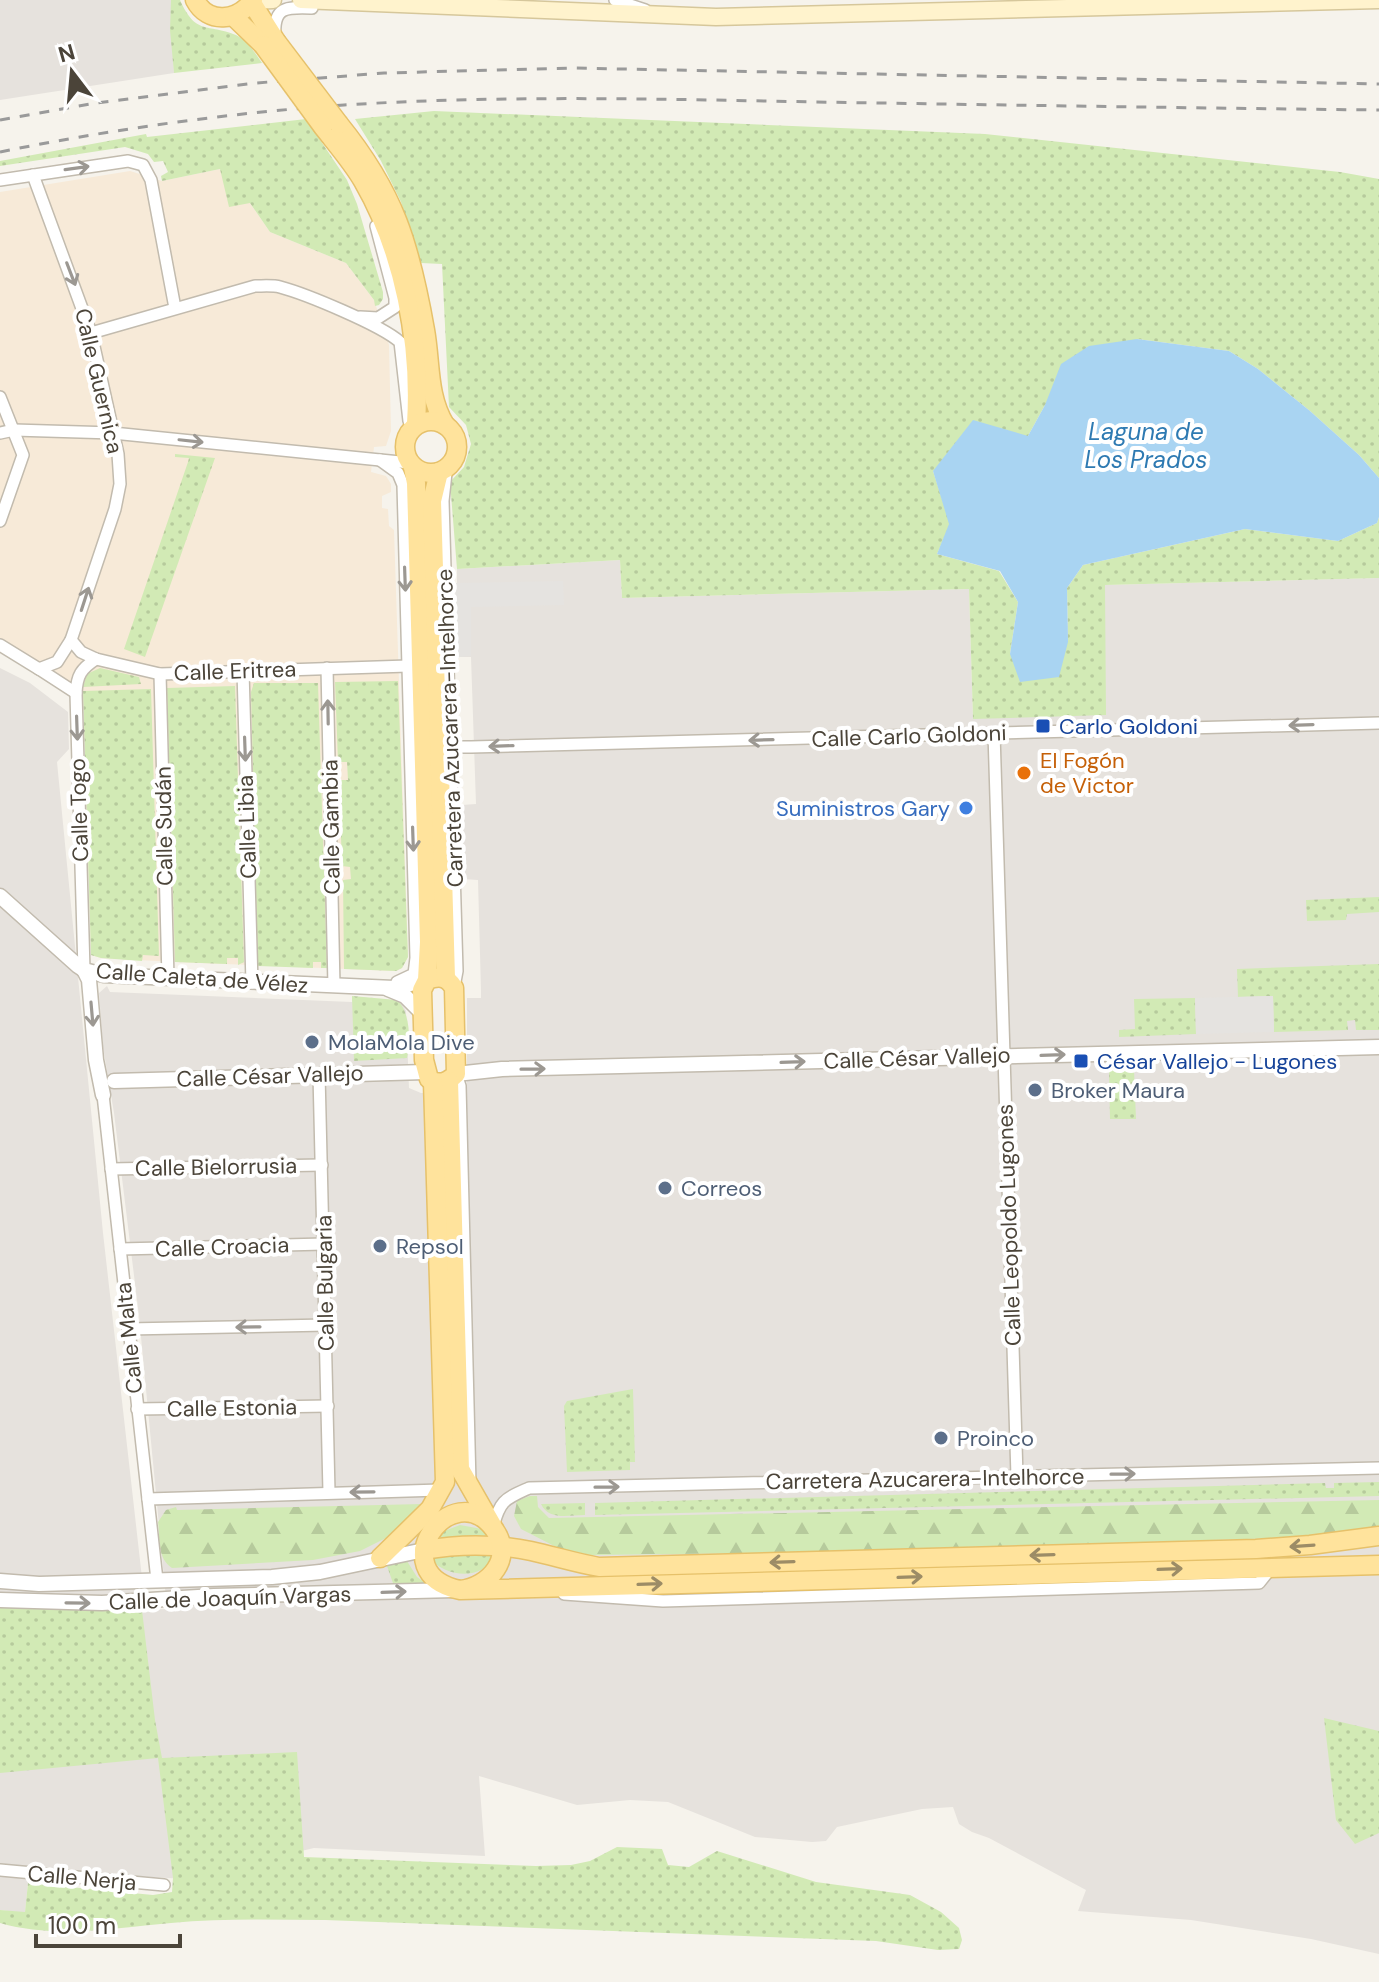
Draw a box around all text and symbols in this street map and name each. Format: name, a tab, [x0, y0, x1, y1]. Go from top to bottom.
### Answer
north arrow	[32, 32, 112, 112]
text: N	[55, 37, 78, 69]
one-way arrow	[64, 160, 89, 175]
one-way arrow	[65, 261, 79, 286]
street label: Calle Guernica	[68, 305, 130, 457]
water label: Laguna de Los Prados	[1085, 416, 1207, 475]
one-way arrow	[177, 434, 203, 449]
one-way arrow	[398, 565, 413, 592]
street label: Carretera Azucarera-Intelhorce	[430, 568, 470, 888]
one-way arrow	[79, 587, 93, 612]
street label: Calle Eritrea	[173, 654, 297, 688]
one-way arrow	[320, 699, 336, 726]
place label: Carlo Goldoni	[1059, 712, 1198, 741]
one-way arrow	[69, 714, 84, 741]
marker: Carlo Goldoni	[1034, 717, 1052, 735]
one-way arrow	[1288, 717, 1315, 733]
street label: Calle Carlo Goldoni	[811, 718, 1007, 754]
one-way arrow	[748, 732, 775, 747]
one-way arrow	[237, 735, 252, 762]
one-way arrow	[488, 739, 515, 754]
place label: El Fogón de Victor	[1040, 746, 1134, 800]
street label: Calle Togo	[63, 758, 95, 862]
street label: Calle Gambia	[315, 759, 347, 895]
marker: El Fogón de Victor	[1015, 764, 1033, 782]
street label: Calle Sudán	[148, 766, 180, 886]
street label: Calle Libia	[231, 775, 263, 879]
place label: Suministros Gary	[776, 794, 950, 823]
marker: Suministros Gary	[957, 799, 975, 817]
one-way arrow	[405, 825, 420, 852]
street label: Calle Caleta de Vélez	[95, 956, 309, 1000]
one-way arrow	[84, 1000, 99, 1027]
place label: MolaMola Dive	[328, 1028, 475, 1057]
marker: MolaMola Dive	[303, 1033, 321, 1051]
street label: Calle César Vallejo	[823, 1040, 1011, 1076]
one-way arrow	[1039, 1047, 1066, 1062]
place label: César Vallejo - Lugones	[1097, 1047, 1337, 1076]
marker: César Vallejo - Lugones	[1072, 1052, 1090, 1070]
one-way arrow	[779, 1054, 806, 1070]
street label: Calle César Vallejo	[176, 1058, 364, 1094]
one-way arrow	[519, 1061, 546, 1076]
place label: Broker Maura	[1051, 1076, 1185, 1105]
marker: Broker Maura	[1026, 1081, 1044, 1099]
street label: Calle Leopoldo Lugones	[990, 1103, 1028, 1347]
street label: Calle Bielorrusia	[135, 1151, 297, 1183]
place label: Correos	[681, 1174, 762, 1203]
marker: Correos	[656, 1179, 674, 1197]
street label: Calle Bulgaria	[309, 1215, 341, 1351]
street label: Calle Croacia	[154, 1230, 290, 1264]
place label: Repsol	[396, 1232, 464, 1261]
marker: Repsol	[371, 1237, 389, 1255]
street label: Calle Malta	[109, 1281, 149, 1395]
one-way arrow	[235, 1319, 262, 1335]
street label: Calle Estonia	[167, 1392, 297, 1424]
place label: Proinco	[957, 1424, 1034, 1453]
marker: Proinco	[932, 1429, 950, 1447]
street label: Carretera Azucarera-Intelhorce	[765, 1462, 1085, 1496]
one-way arrow	[1109, 1466, 1136, 1482]
one-way arrow	[593, 1479, 620, 1494]
one-way arrow	[349, 1484, 376, 1499]
one-way arrow	[1289, 1539, 1316, 1554]
one-way arrow	[1029, 1547, 1056, 1562]
one-way arrow	[769, 1554, 796, 1569]
one-way arrow	[1156, 1562, 1183, 1577]
one-way arrow	[896, 1569, 923, 1585]
one-way arrow	[636, 1576, 663, 1592]
street label: Calle de Joaquín Vargas	[108, 1579, 352, 1617]
one-way arrow	[380, 1585, 407, 1600]
one-way arrow	[64, 1595, 91, 1611]
street label: Calle Nerja	[26, 1859, 138, 1897]
scale bar	[36, 1898, 180, 1948]
text: 100 m	[48, 1910, 116, 1941]

